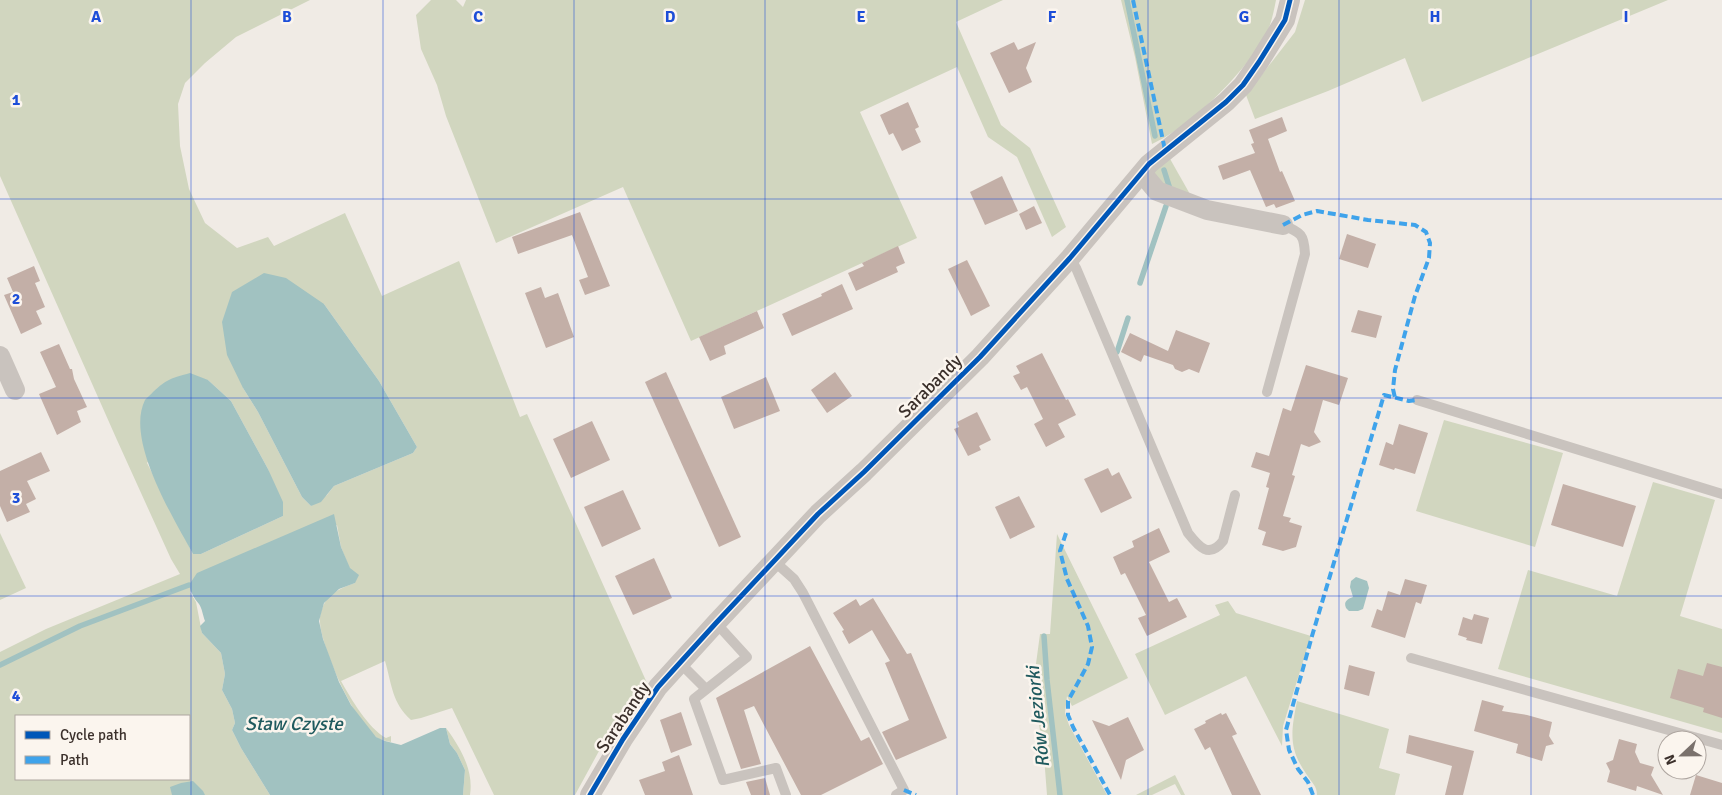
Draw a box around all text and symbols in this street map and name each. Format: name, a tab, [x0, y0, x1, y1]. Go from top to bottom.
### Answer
text: A	[91, 7, 102, 27]
text: B	[282, 7, 292, 27]
text: C	[473, 7, 483, 27]
text: D	[665, 7, 676, 27]
text: E	[856, 7, 866, 27]
text: F	[1048, 7, 1057, 27]
text: G	[1239, 7, 1249, 27]
text: H	[1430, 7, 1440, 27]
text: I	[1623, 7, 1629, 27]
text: 1	[12, 90, 21, 110]
text: 2	[12, 289, 20, 309]
street label: Sarabandy	[894, 349, 967, 422]
text: 3	[12, 488, 20, 508]
water label: Rów Jeziorki	[1021, 663, 1055, 769]
street label: Sarabandy	[591, 677, 655, 757]
text: 4	[12, 686, 21, 706]
water label: Staw Czyste	[245, 712, 344, 736]
legend	[15, 715, 190, 780]
text: Cycle path	[60, 726, 127, 744]
north arrow	[1657, 730, 1707, 780]
text: Path	[60, 751, 89, 769]
text: N	[1661, 752, 1680, 767]

